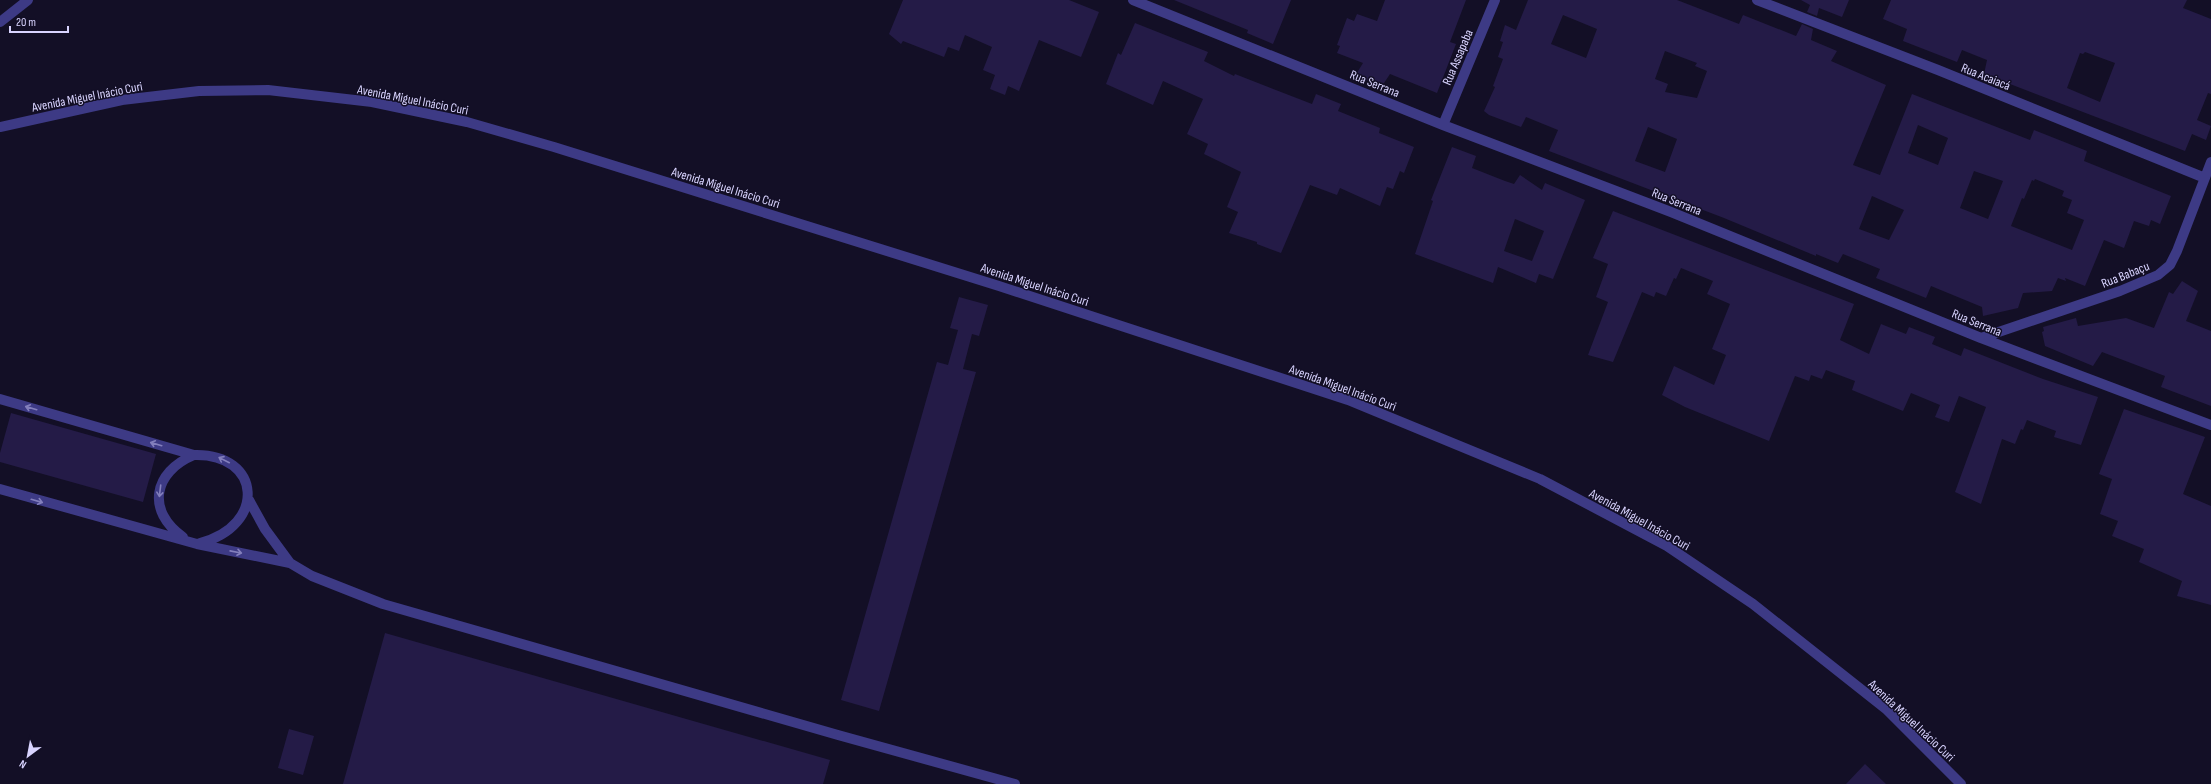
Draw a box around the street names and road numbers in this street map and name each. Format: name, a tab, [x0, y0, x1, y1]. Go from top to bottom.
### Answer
street label: Rua Assapaba	[1439, 27, 1477, 88]
street label: Rua Acaiacá	[1959, 60, 2013, 94]
street label: Rua Serrana	[1347, 67, 1402, 101]
street label: Avenida Miguel Inácio Curi	[29, 78, 144, 116]
street label: Avenida Miguel Inácio Curi	[355, 81, 470, 119]
street label: Avenida Miguel Inácio Curi	[669, 164, 782, 212]
street label: Rua Serrana	[1649, 185, 1704, 219]
street label: Rua Babaçu	[2099, 258, 2152, 292]
street label: Avenida Miguel Inácio Curi	[978, 260, 1091, 310]
street label: Rua Serrana	[1949, 306, 2004, 340]
street label: Avenida Miguel Inácio Curi	[1286, 361, 1398, 415]
street label: Avenida Miguel Inácio Curi	[1586, 485, 1693, 554]
street label: Avenida Miguel Inácio Curi	[1864, 676, 1958, 765]

